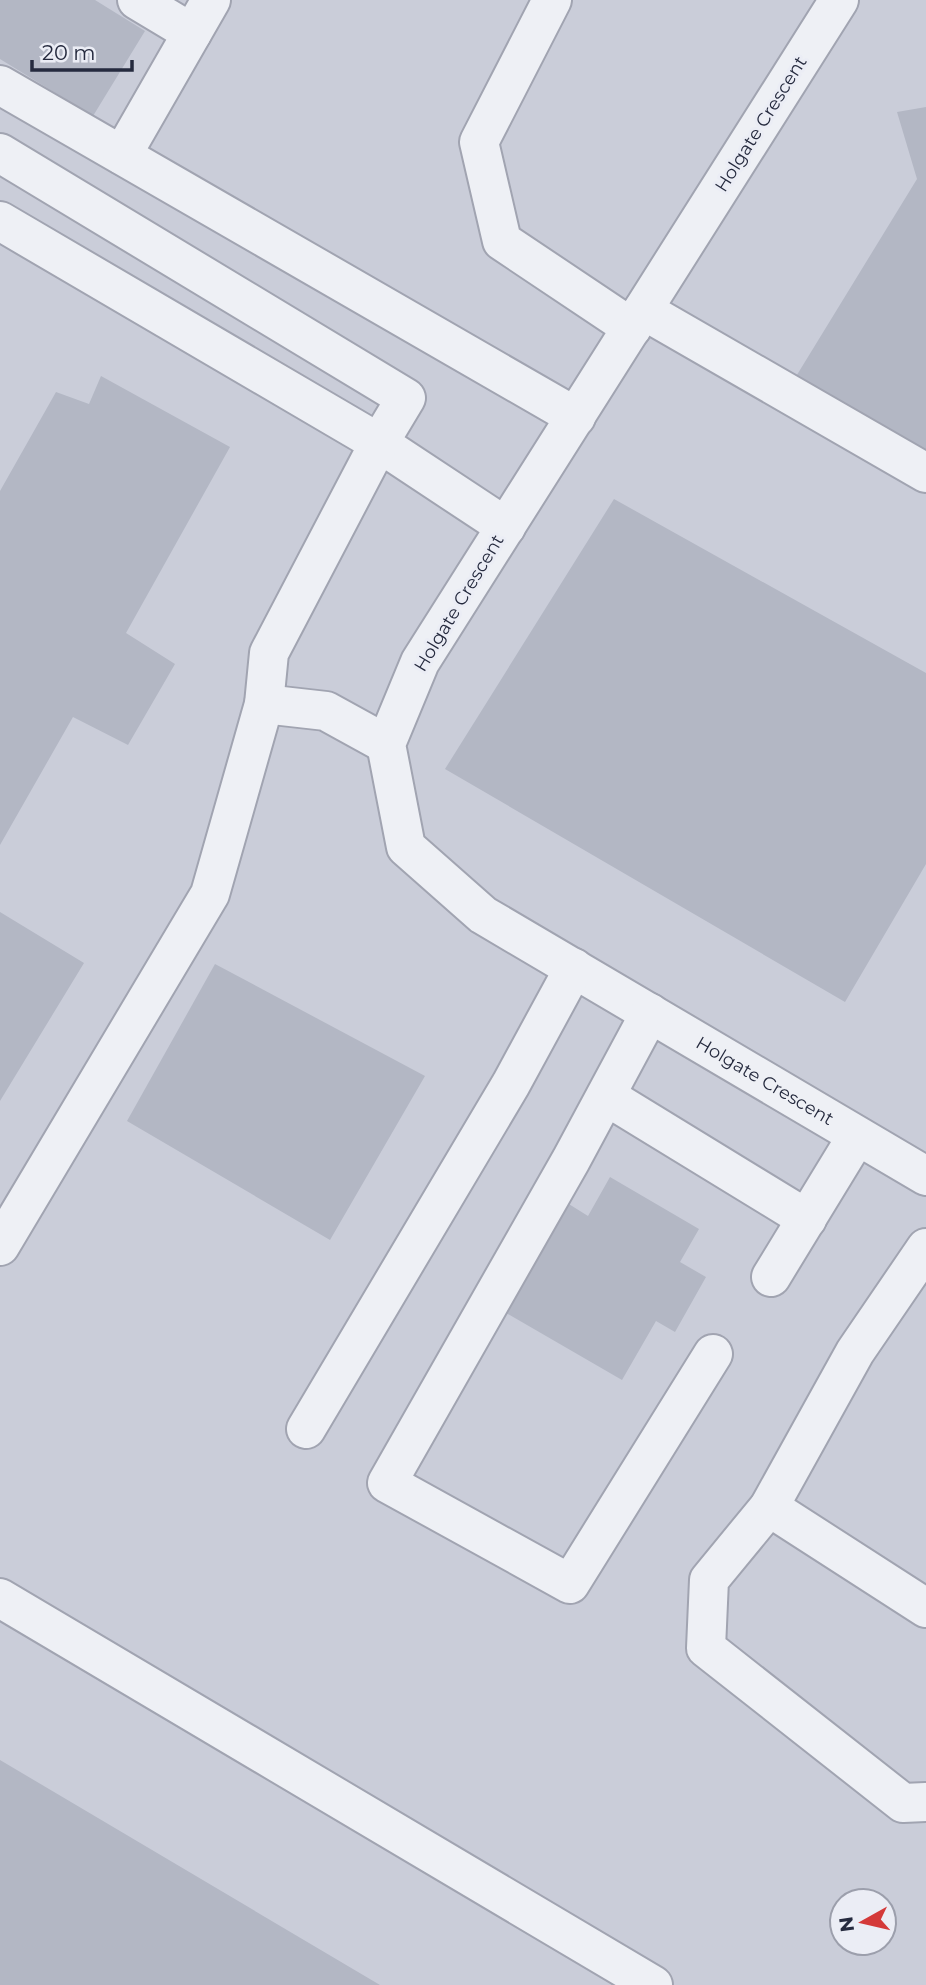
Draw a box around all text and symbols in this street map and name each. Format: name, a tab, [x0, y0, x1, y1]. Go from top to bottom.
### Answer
scale bar	[32, 28, 131, 72]
text: 20 m	[42, 40, 96, 65]
street label: Holgate Crescent	[710, 52, 812, 196]
street label: Holgate Crescent	[409, 530, 509, 676]
street label: Holgate Crescent	[692, 1032, 838, 1130]
north arrow	[828, 1887, 898, 1957]
text: N	[834, 1915, 859, 1934]

